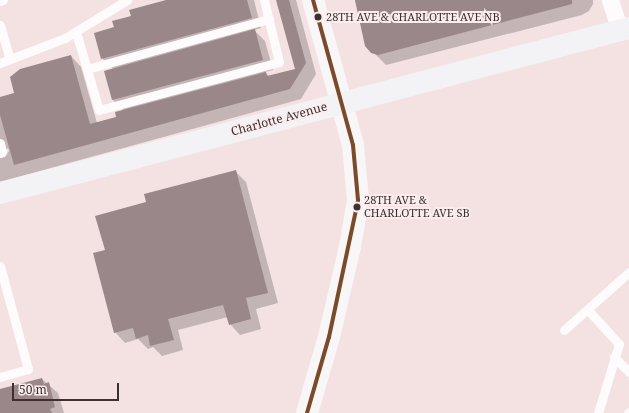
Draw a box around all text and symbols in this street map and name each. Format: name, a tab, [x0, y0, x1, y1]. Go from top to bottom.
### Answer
place label: 28TH AVE & CHARLOTTE AVE NB	[326, 10, 500, 24]
marker: 28TH AVE & CHARLOTTE AVE NB	[313, 12, 323, 22]
street label: Charlotte Avenue	[229, 99, 329, 139]
place label: 28TH AVE & CHARLOTTE AVE SB	[364, 194, 470, 220]
marker: 28TH AVE & CHARLOTTE AVE SB	[352, 202, 362, 212]
scale bar	[14, 375, 121, 401]
text: 50 m	[19, 381, 47, 398]

